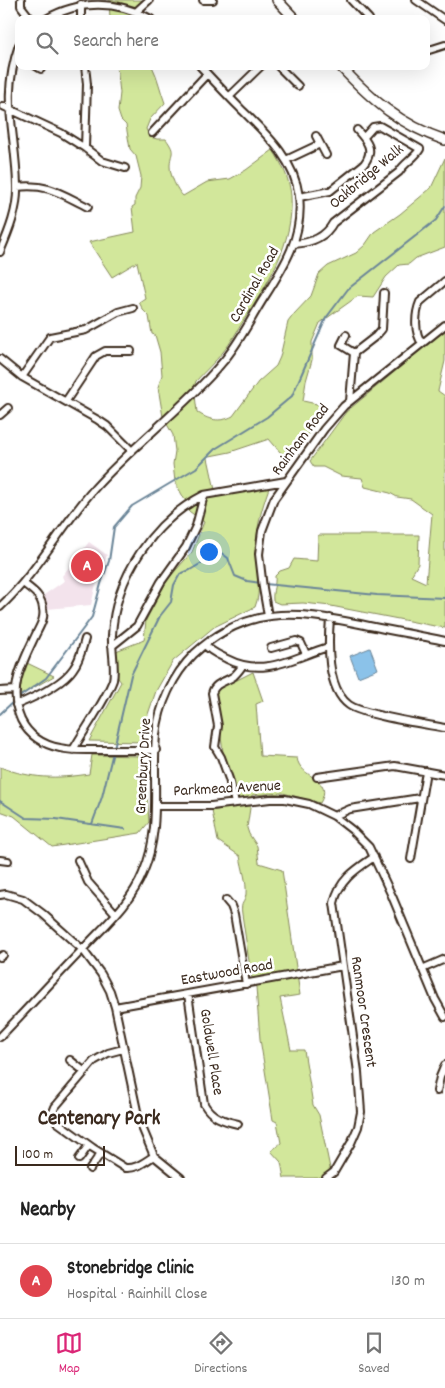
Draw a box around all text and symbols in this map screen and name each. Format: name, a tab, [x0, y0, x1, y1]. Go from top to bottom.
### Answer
search box	[15, 15, 430, 70]
icon: search	[33, 29, 61, 57]
text: Search here	[73, 29, 159, 56]
street label: Oakbridge Walk	[325, 139, 409, 215]
street label: Cardinal Road	[224, 243, 286, 327]
street label: Rainham Road	[266, 399, 336, 481]
your location	[196, 539, 222, 565]
pin: A	[71, 547, 103, 585]
street label: Greenbury Drive	[130, 717, 158, 815]
street label: Parkmead Avenue	[173, 775, 281, 803]
street label: Eastwood Road	[179, 954, 275, 992]
street label: Ranmoor Crescent	[344, 955, 382, 1069]
street label: Goldwell Place	[193, 1007, 229, 1097]
district label: Centenary Park	[38, 1105, 161, 1135]
scale bar	[15, 1143, 105, 1166]
text: 100 m	[22, 1145, 53, 1165]
text: Nearby	[20, 1196, 75, 1226]
text: Stonebridge Clinic	[67, 1256, 194, 1283]
text: A	[32, 1270, 40, 1293]
text: 130 m	[391, 1270, 425, 1293]
text: Hospital · Rainhill Close	[67, 1283, 207, 1306]
tab: Map	[55, 1329, 83, 1379]
tab: Directions	[194, 1329, 247, 1379]
tab: Saved	[358, 1329, 390, 1379]

